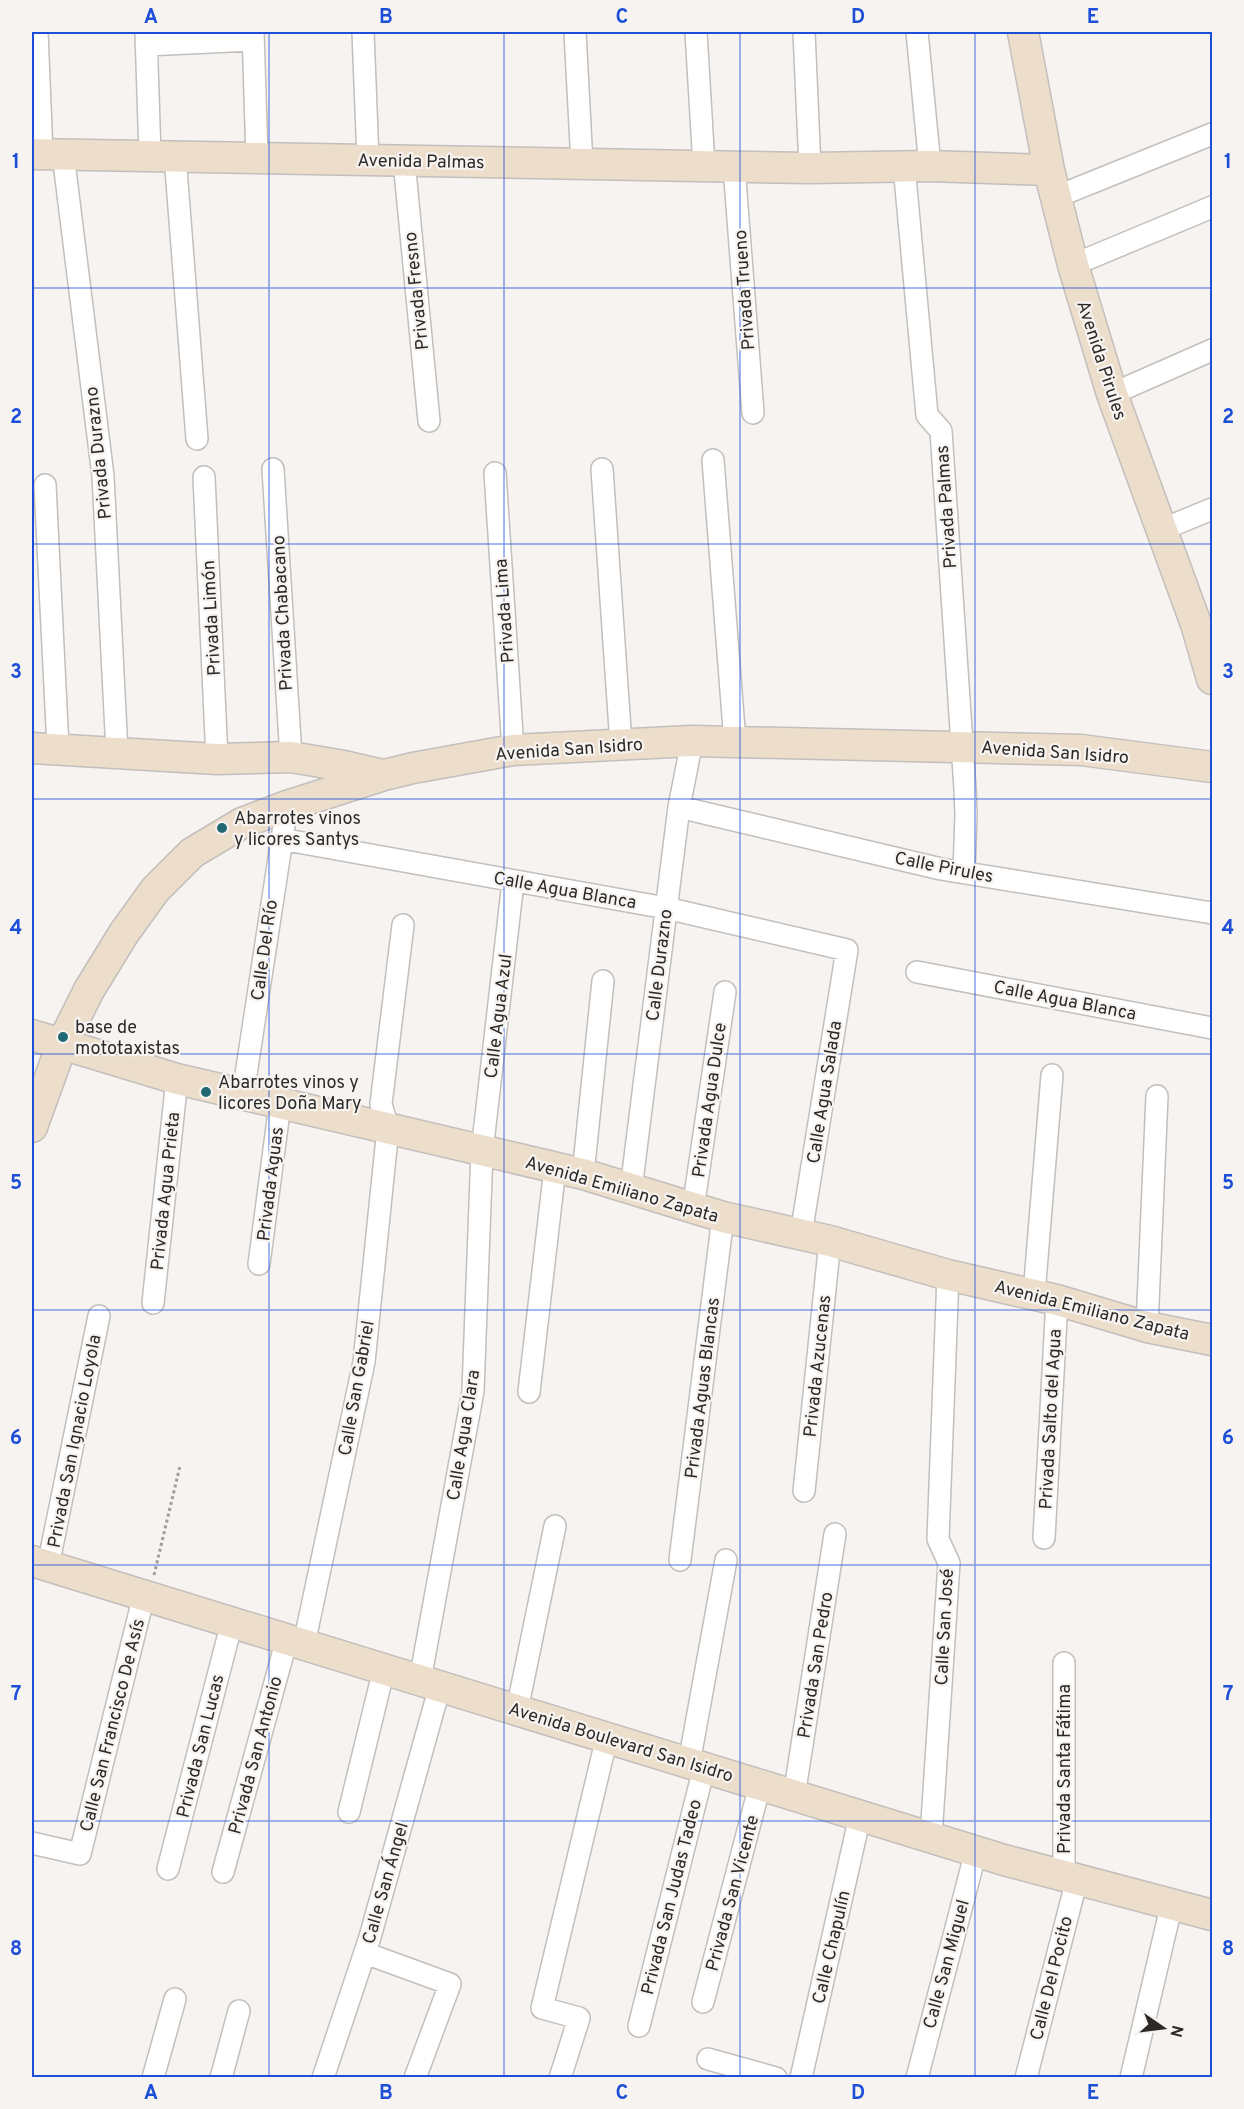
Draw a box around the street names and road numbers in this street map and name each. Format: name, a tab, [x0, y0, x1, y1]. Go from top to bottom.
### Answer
street label: Avenida Palmas	[357, 150, 485, 175]
street label: Privada Trueno	[730, 229, 761, 351]
street label: Privada Fresno	[400, 230, 435, 351]
street label: Avenida Pirules	[1070, 298, 1131, 423]
street label: Privada Durazno	[81, 385, 118, 520]
street label: Privada Palmas	[932, 444, 963, 569]
street label: Privada Chabacano	[268, 535, 299, 691]
street label: Privada Lima	[490, 558, 521, 664]
street label: Privada Limón	[198, 560, 227, 676]
street label: Avenida San Isidro	[494, 734, 644, 767]
street label: Avenida San Isidro	[980, 737, 1130, 770]
street label: Calle Pirules	[892, 848, 995, 889]
street label: Calle Agua Blanca	[491, 868, 638, 915]
street label: Calle Del Río	[247, 898, 284, 1002]
street label: Calle Durazno	[642, 908, 679, 1022]
street label: Calle Agua Azul	[480, 953, 519, 1080]
street label: Calle Agua Blanca	[991, 976, 1138, 1027]
street label: Calle Agua Salada	[803, 1019, 848, 1165]
street label: Privada Agua Dulce	[688, 1021, 733, 1179]
street label: Privada Agua Prieta	[147, 1111, 186, 1271]
street label: Privada Aguas	[253, 1126, 290, 1243]
street label: Avenida Emiliano Zapata	[522, 1152, 721, 1229]
street label: Avenida Emiliano Zapata	[992, 1276, 1192, 1347]
street label: Privada Azucenas	[800, 1294, 837, 1438]
street label: Privada Aguas Blancas	[681, 1296, 726, 1480]
street label: Calle San Gabriel	[334, 1319, 381, 1458]
street label: Privada Salto del Agua	[1035, 1328, 1068, 1510]
street label: Privada San Ignacio Loyola	[43, 1333, 107, 1550]
street label: Calle Agua Clara	[443, 1368, 486, 1502]
street label: Calle San José	[931, 1568, 960, 1686]
street label: Privada San Pedro	[794, 1590, 839, 1740]
street label: Calle San Francisco De Asís	[76, 1616, 151, 1834]
street label: Privada San Lucas	[173, 1672, 230, 1820]
street label: Privada San Antonio	[224, 1674, 289, 1837]
street label: Privada Santa Fátima	[1054, 1684, 1077, 1854]
street label: Avenida Boulevard San Isidro	[505, 1698, 736, 1789]
street label: Privada San Judas Tadeo	[637, 1797, 708, 1998]
street label: Privada San Vicente	[702, 1813, 765, 1974]
street label: Calle San Ángel	[356, 1819, 415, 1947]
street label: Calle Chapulín	[808, 1888, 857, 2006]
street label: Calle San Miguel	[919, 1897, 976, 2032]
street label: Calle Del Pocito	[1026, 1914, 1079, 2043]

